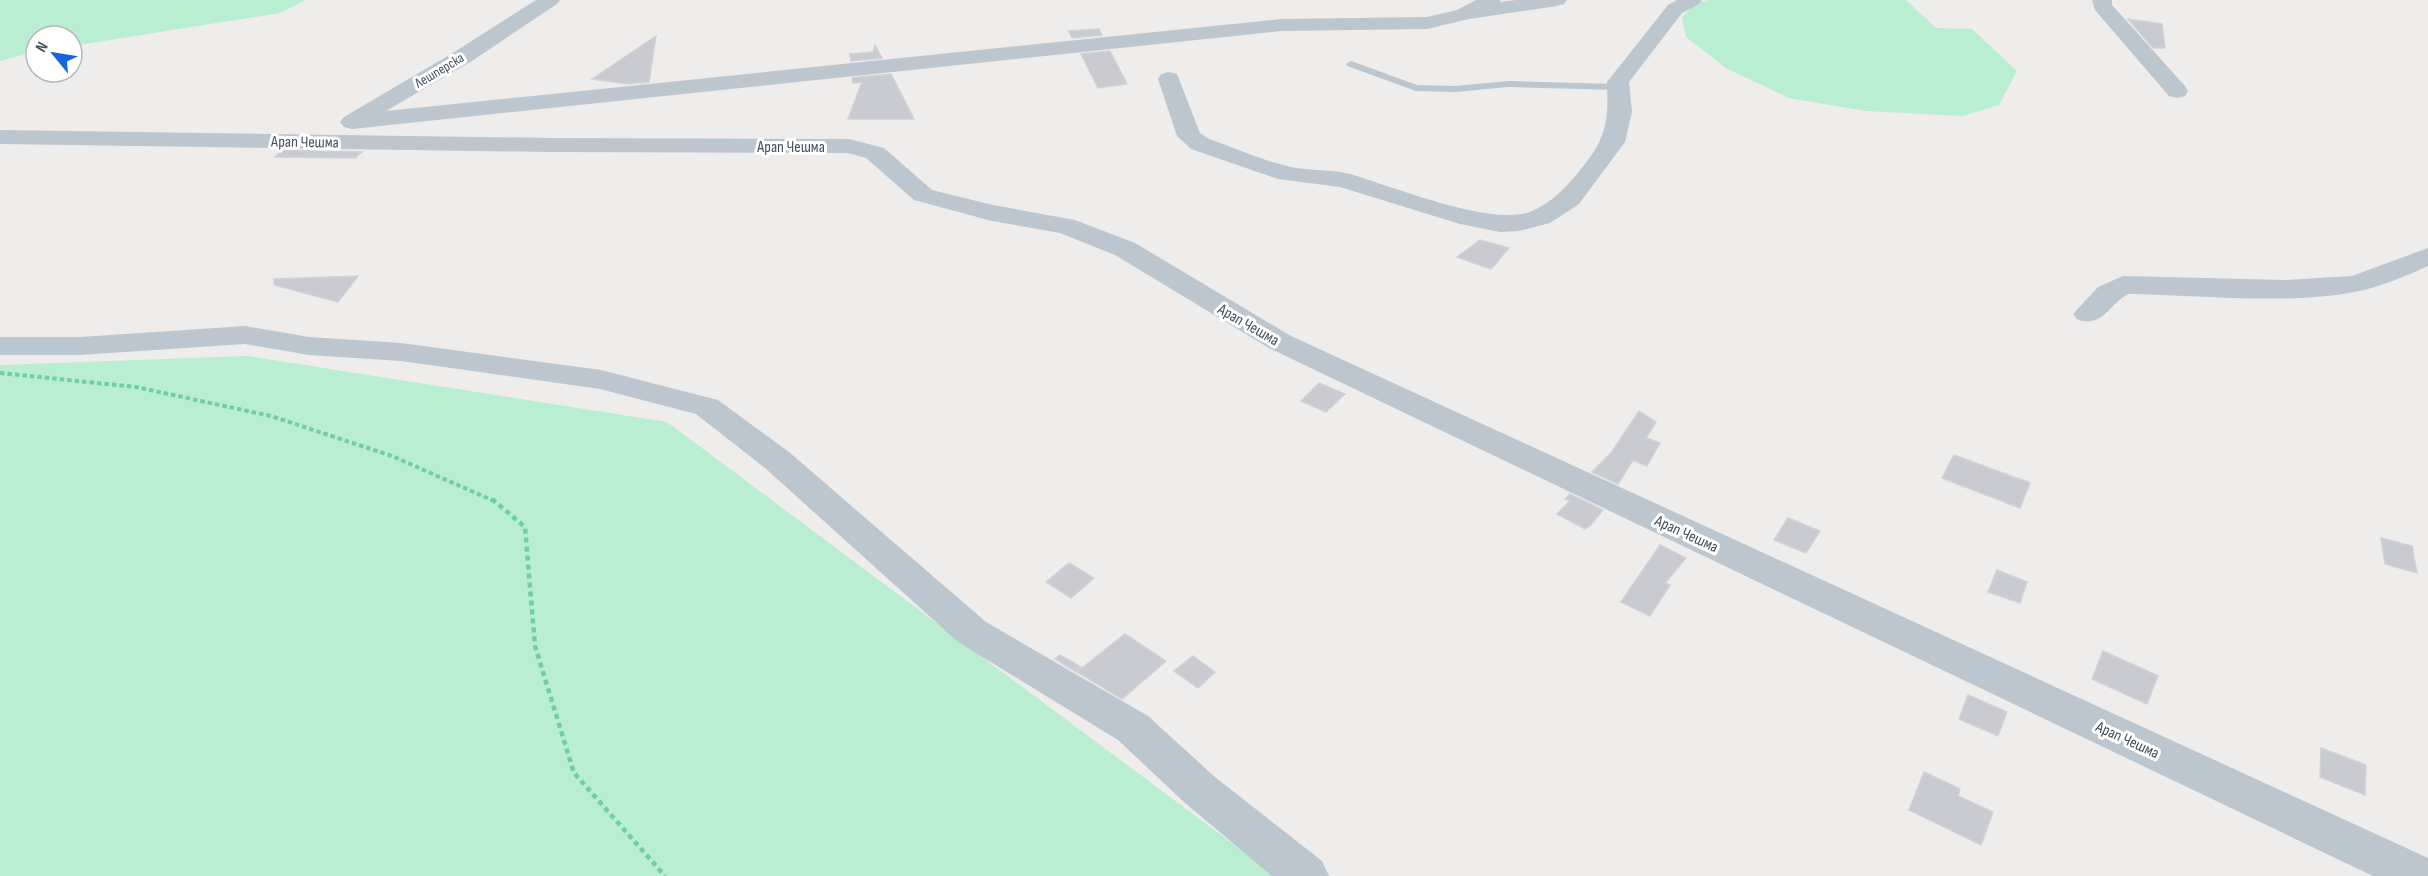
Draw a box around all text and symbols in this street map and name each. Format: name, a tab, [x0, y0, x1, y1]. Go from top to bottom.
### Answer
north arrow	[24, 24, 84, 84]
text: N	[32, 39, 53, 56]
street label: Лешперска	[411, 49, 467, 92]
street label: Арап Чешма	[270, 132, 339, 153]
street label: Арап Чешма	[756, 138, 825, 157]
street label: Арап Чешма	[1213, 300, 1282, 350]
street label: Арап Чешма	[1651, 511, 1721, 557]
street label: Арап Чешма	[2092, 717, 2162, 763]

